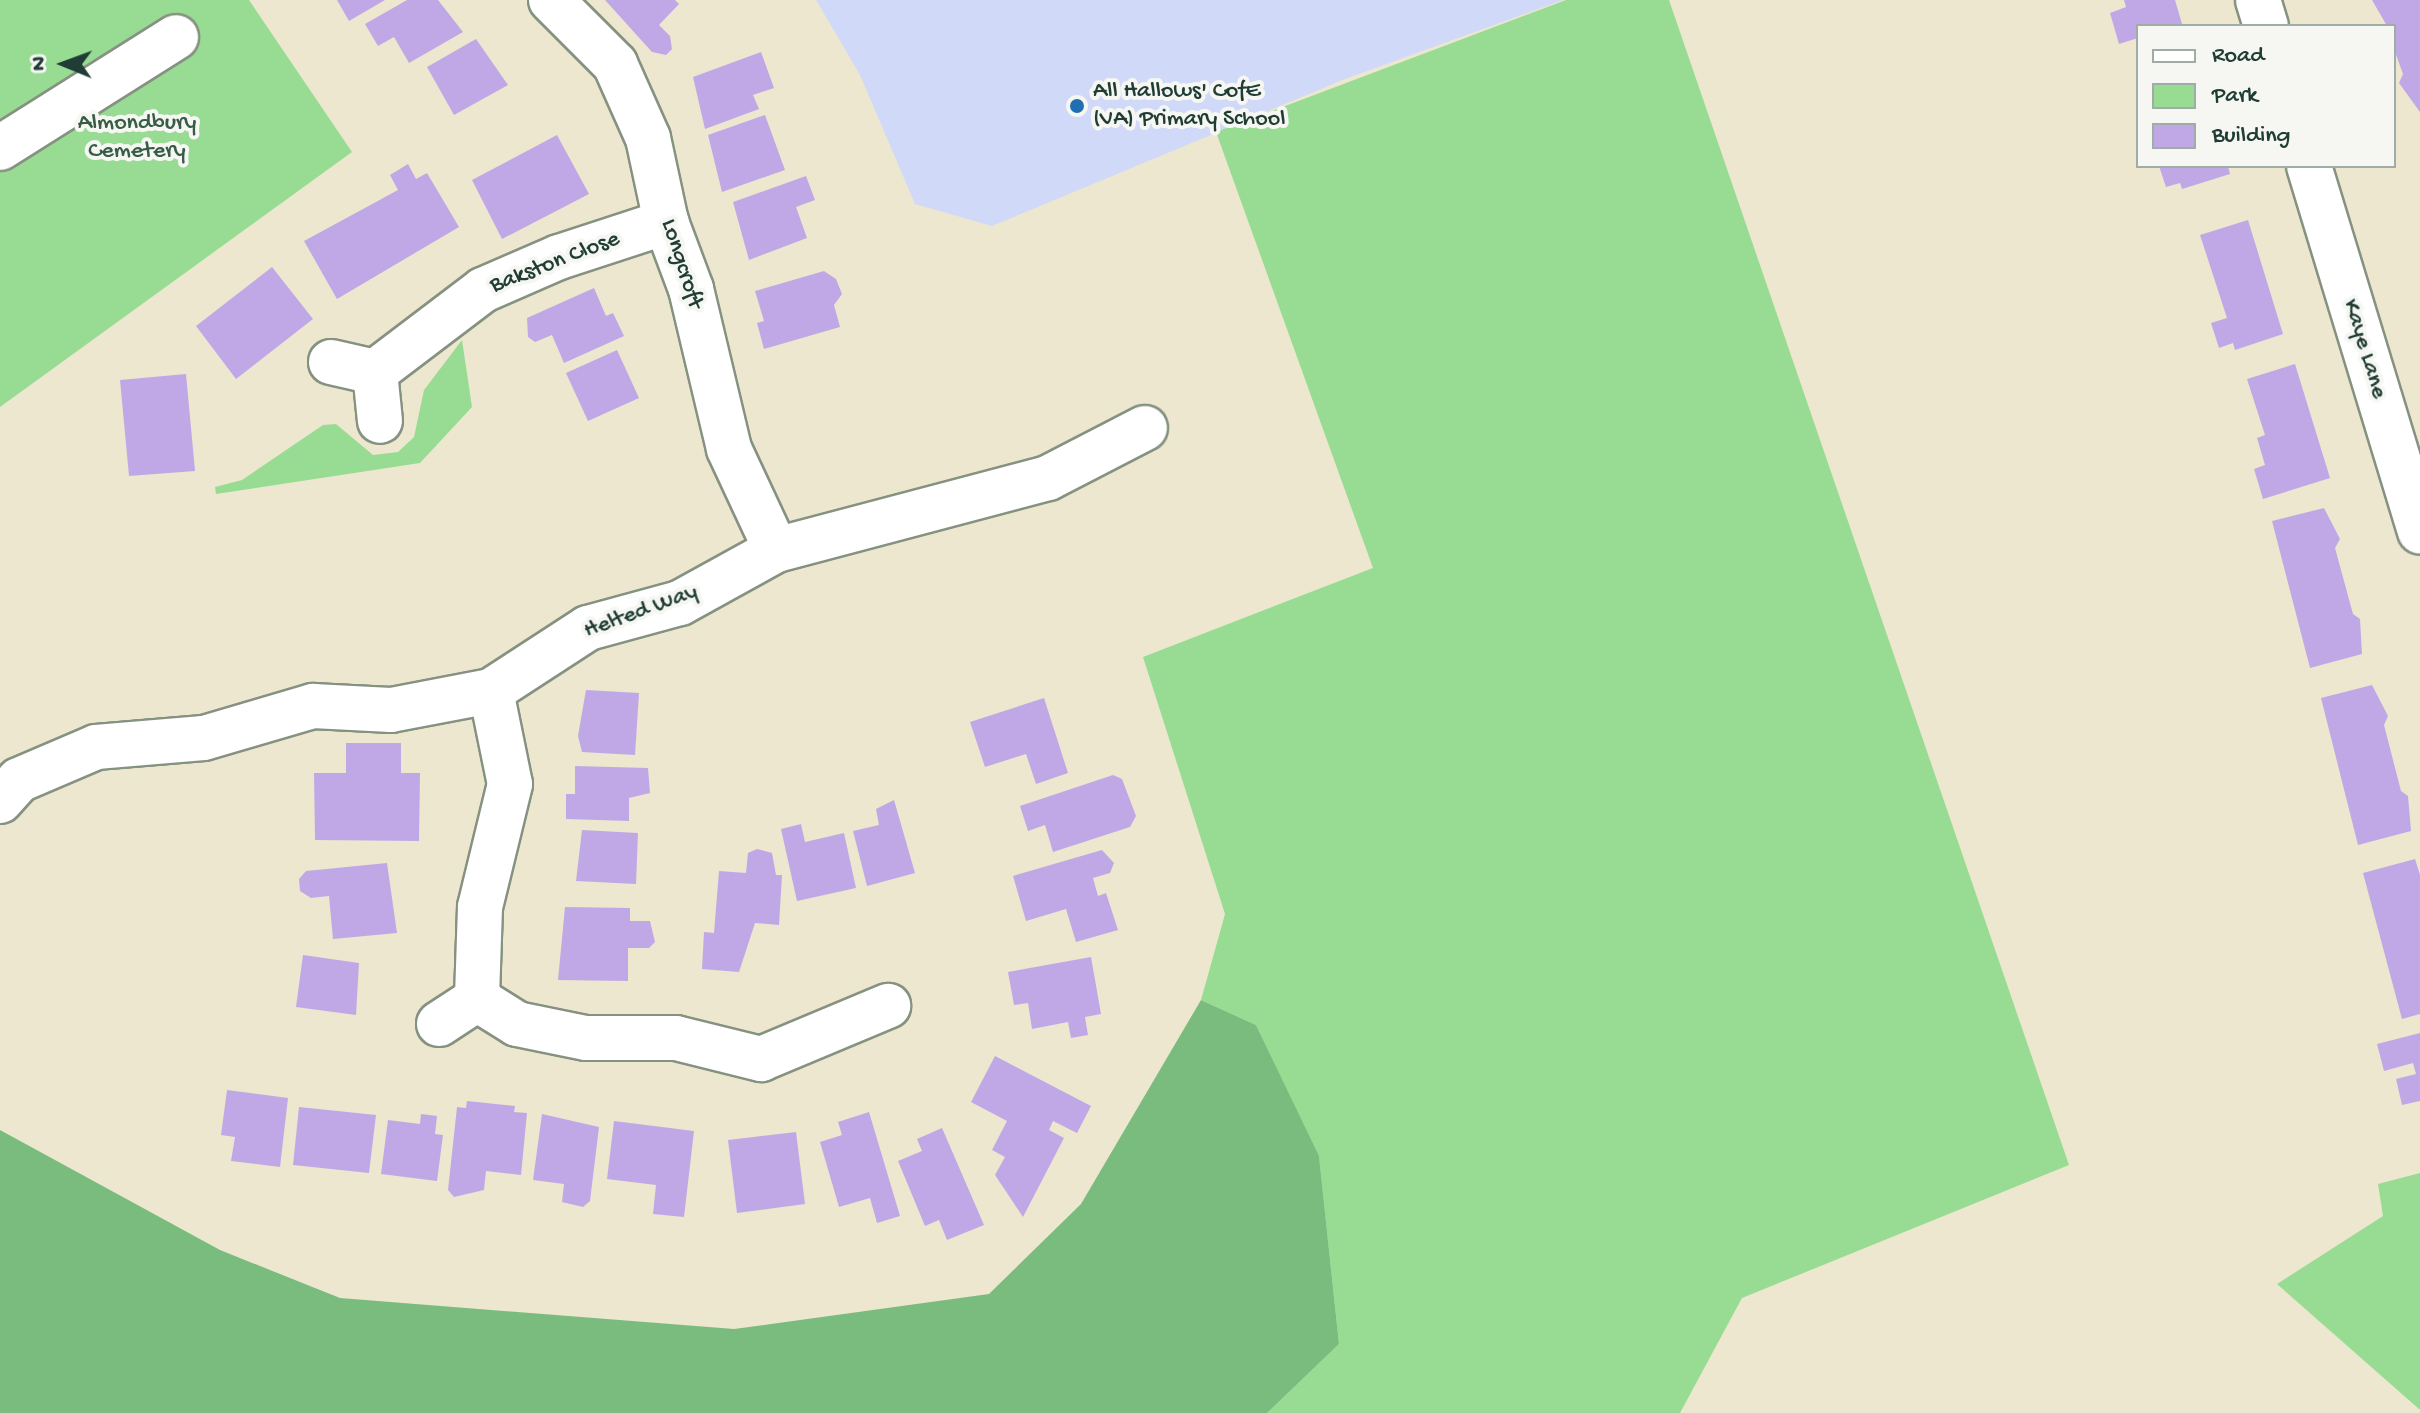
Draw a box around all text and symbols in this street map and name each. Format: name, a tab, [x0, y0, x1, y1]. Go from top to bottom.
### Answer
north arrow	[24, 24, 104, 104]
legend	[2136, 24, 2396, 168]
text: Road	[2212, 42, 2264, 71]
text: N	[27, 56, 53, 71]
place label: All Hallows' CofE (VA) Primary School	[1093, 78, 1285, 134]
text: Park	[2212, 82, 2258, 111]
marker: All Hallows' CofE (VA) Primary School	[1068, 97, 1086, 115]
park label: Almondbury Cemetery	[78, 110, 196, 166]
text: Building	[2212, 122, 2290, 151]
street label: Longcroft	[653, 216, 709, 312]
street label: Bakston Close	[486, 225, 624, 301]
street label: Kaye Lane	[2335, 296, 2393, 402]
street label: Helted Way	[580, 578, 702, 646]

